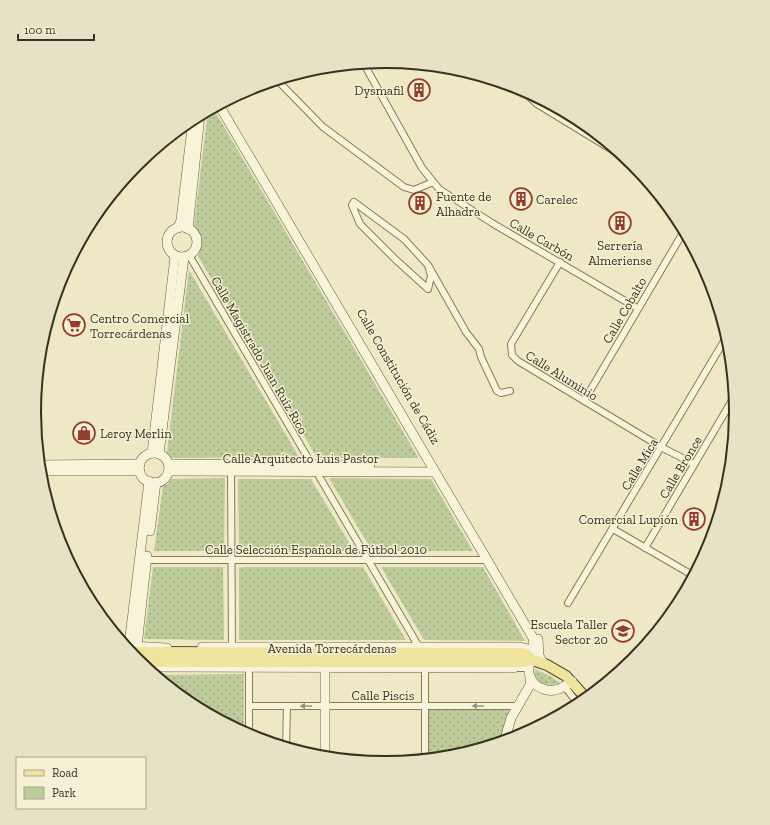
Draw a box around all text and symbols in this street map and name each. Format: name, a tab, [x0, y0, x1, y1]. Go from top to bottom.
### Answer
scale bar	[18, 16, 94, 42]
text: 100 m	[24, 23, 56, 37]
building icon: Dysmafil	[406, 77, 432, 103]
place label: Dysmafil	[354, 83, 405, 98]
building icon: Carelec	[508, 186, 534, 212]
place label: Fuente de Alhadra	[436, 189, 491, 219]
building icon: Fuente de Alhadra	[407, 190, 433, 216]
place label: Carelec	[536, 192, 578, 207]
building icon: Serrería Almeriense	[607, 210, 633, 236]
street label: Calle Carbón	[507, 215, 577, 264]
place label: Serrería Almeriense	[588, 238, 652, 268]
street label: Calle Magistrado Juan Ruíz Rico	[208, 274, 311, 437]
street label: Calle Cobalto	[599, 274, 650, 346]
street label: Calle Constitución de Cádiz	[354, 306, 444, 447]
place label: Centro Comercial Torrecárdenas	[90, 311, 190, 341]
supermarket icon: Centro Comercial Torrecárdenas	[61, 312, 87, 338]
street label: Calle Aluminio	[523, 347, 601, 404]
shop icon: Leroy Merlin	[71, 420, 97, 446]
place label: Leroy Merlin	[100, 426, 172, 441]
street label: Calle Bronce	[656, 433, 705, 501]
street label: Calle Mica	[618, 435, 661, 493]
street label: Calle Arquitecto Luis Pastor	[223, 451, 379, 466]
building icon: Comercial Lupión	[681, 506, 707, 532]
place label: Comercial Lupión	[579, 512, 679, 527]
street label: Calle Selección Española de Fútbol 2010	[205, 542, 427, 557]
place label: Escuela Taller Sector 20	[530, 617, 608, 647]
school or university icon: Escuela Taller Sector 20	[610, 618, 636, 644]
street label: Avenida Torrecárdenas	[268, 641, 397, 656]
street label: Calle Piscis	[352, 688, 415, 703]
one-way arrow	[299, 703, 312, 709]
one-way arrow	[471, 703, 484, 709]
legend	[16, 757, 146, 809]
text: Road	[52, 766, 78, 780]
text: Park	[52, 786, 77, 800]

